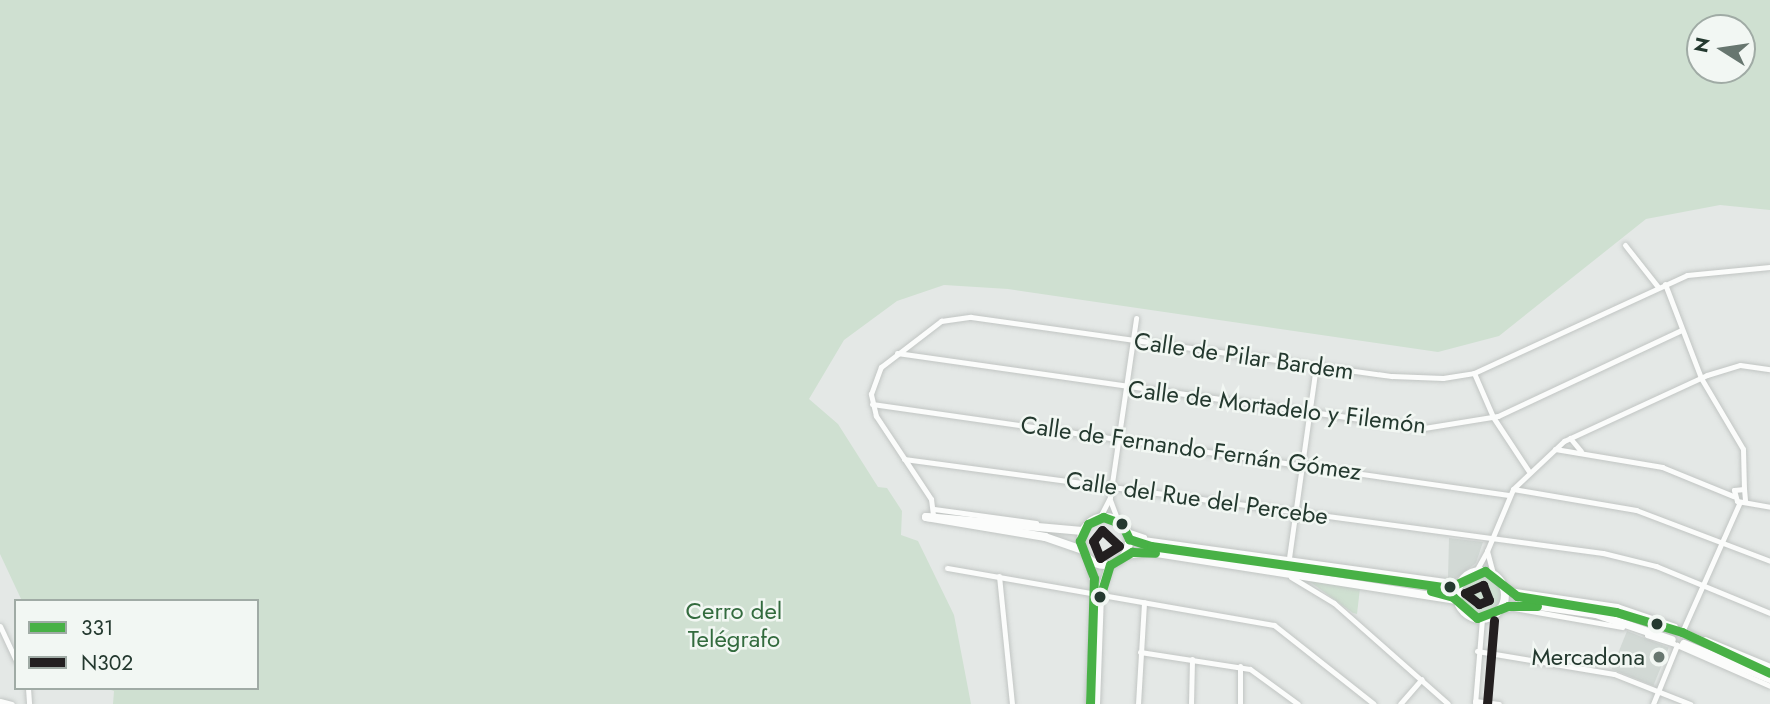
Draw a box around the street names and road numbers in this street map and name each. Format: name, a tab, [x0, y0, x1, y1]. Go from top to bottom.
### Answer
street label: Calle de Pilar Bardem	[1132, 326, 1356, 386]
street label: Calle de Mortadelo y Filemón	[1126, 374, 1428, 440]
street label: Calle de Fernando Fernán Gómez	[1019, 410, 1363, 486]
street label: Calle del Rue del Percebe	[1064, 465, 1330, 531]

